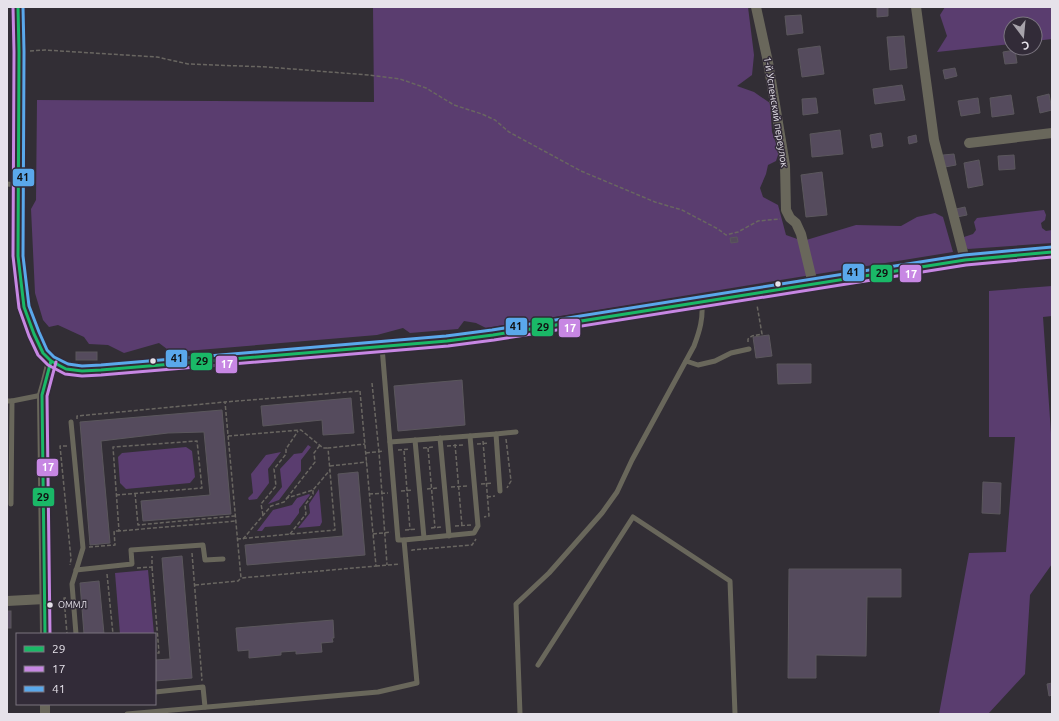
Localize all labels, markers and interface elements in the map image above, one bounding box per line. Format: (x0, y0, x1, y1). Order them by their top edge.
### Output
north arrow (1003, 16, 1043, 56)
text: С (1021, 39, 1031, 52)
street label: 1-й Успенский переулок (762, 56, 790, 168)
line badge: 41 (12, 168, 35, 187)
text: 41 (17, 171, 29, 183)
line badge: 41 (842, 263, 865, 282)
line badge: 29 (870, 264, 893, 283)
line badge: 17 (899, 264, 922, 283)
text: 41 (847, 266, 859, 278)
text: 29 (876, 267, 888, 279)
text: 17 (905, 268, 917, 280)
unlabelled marker (773, 279, 783, 289)
line badge: 41 (505, 317, 528, 336)
line badge: 29 (531, 317, 554, 337)
line badge: 17 (558, 318, 581, 338)
text: 41 (510, 320, 522, 332)
text: 29 (537, 321, 549, 333)
text: 17 (564, 322, 576, 334)
line badge: 41 (165, 349, 188, 368)
text: 41 (171, 352, 183, 364)
line badge: 29 (190, 352, 213, 371)
text: 29 (196, 355, 208, 367)
line badge: 17 (215, 355, 238, 374)
unlabelled marker (148, 356, 158, 366)
text: 17 (221, 358, 233, 370)
line badge: 17 (36, 458, 59, 477)
text: 17 (42, 461, 54, 473)
line badge: 29 (32, 487, 55, 507)
text: 29 (37, 491, 49, 503)
marker: ОММЛ (45, 600, 55, 610)
place label: ОММЛ (58, 600, 87, 610)
legend (16, 633, 156, 705)
text: 29 (52, 642, 66, 655)
text: 17 (52, 662, 66, 675)
text: 41 (52, 682, 66, 695)

